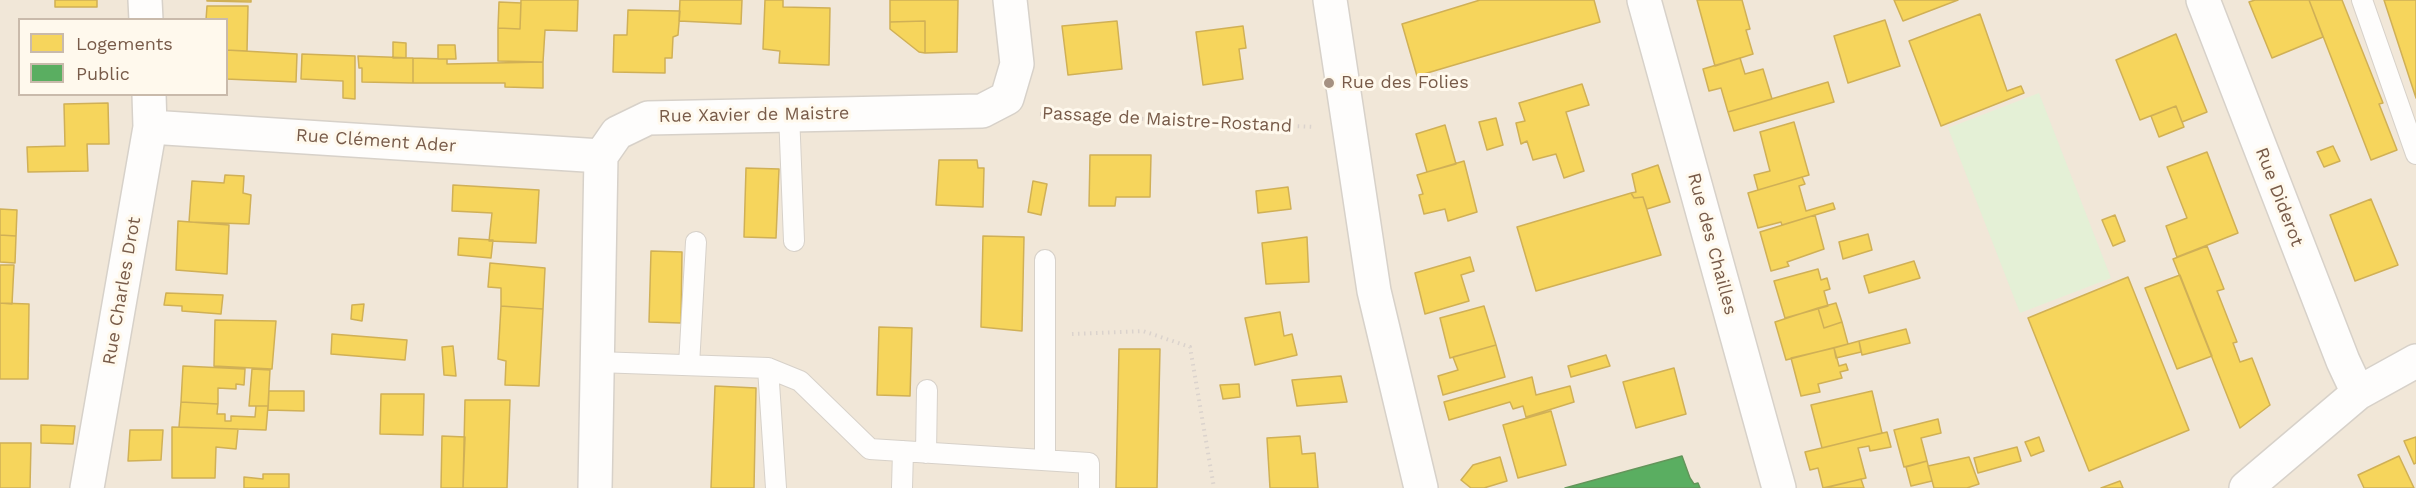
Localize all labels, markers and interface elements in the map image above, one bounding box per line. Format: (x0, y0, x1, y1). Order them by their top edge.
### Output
legend (18, 18, 228, 96)
text: Logements (76, 33, 173, 54)
text: Public (76, 63, 130, 84)
place label: Rue des Folies (1341, 72, 1469, 94)
marker: Rue des Folies (1322, 76, 1336, 90)
street label: Rue Xavier de Maistre (659, 103, 849, 127)
street label: Passage de Maistre-Rostand (1041, 103, 1293, 137)
street label: Rue Clément Ader (295, 125, 457, 157)
street label: Rue Diderot (2250, 145, 2308, 249)
street label: Rue des Chailles (1683, 171, 1741, 317)
street label: Rue Charles Drot (98, 215, 146, 367)

